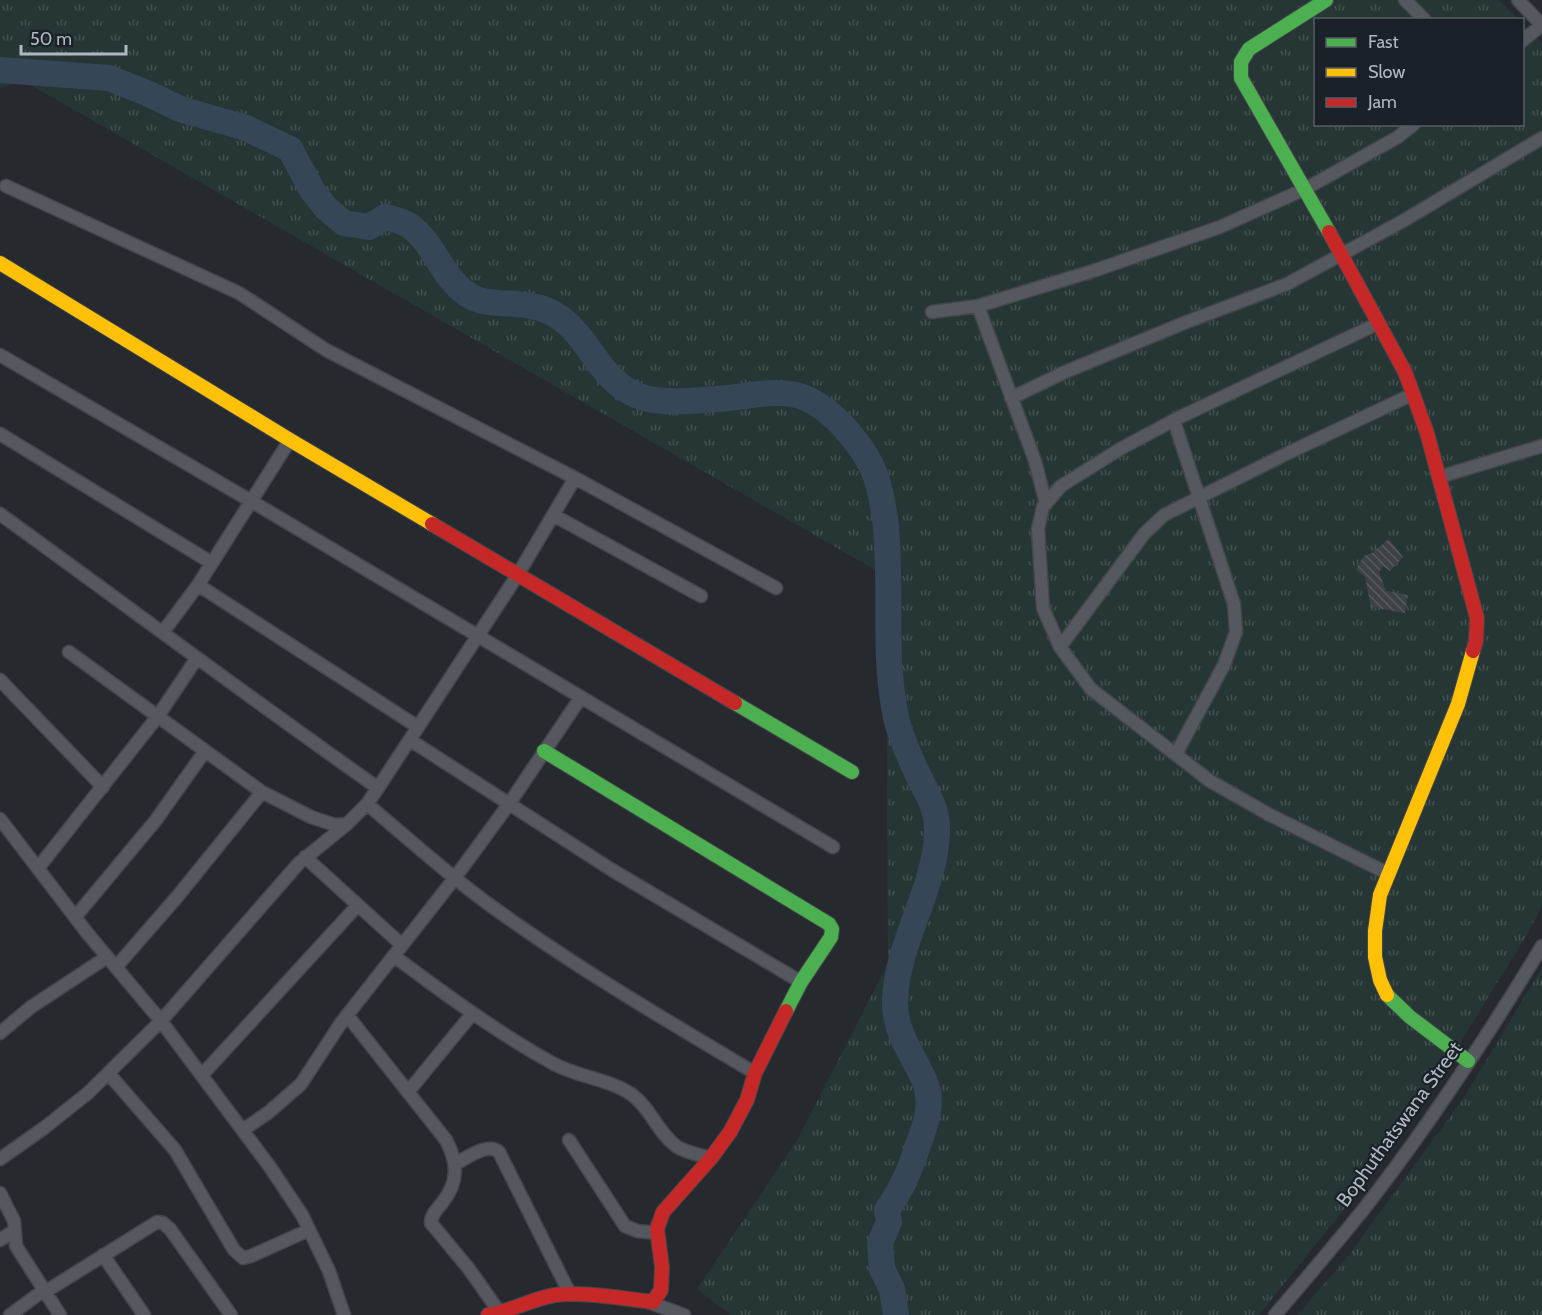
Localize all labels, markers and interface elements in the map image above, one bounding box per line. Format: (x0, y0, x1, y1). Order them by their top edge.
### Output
scale bar (21, 18, 126, 56)
legend (1314, 18, 1524, 126)
text: 50 m (30, 28, 72, 50)
text: Fast (1368, 31, 1399, 53)
text: Slow (1368, 61, 1405, 83)
text: Jam (1367, 91, 1397, 113)
street label: Bophuthatswana Street (1331, 1037, 1467, 1211)

